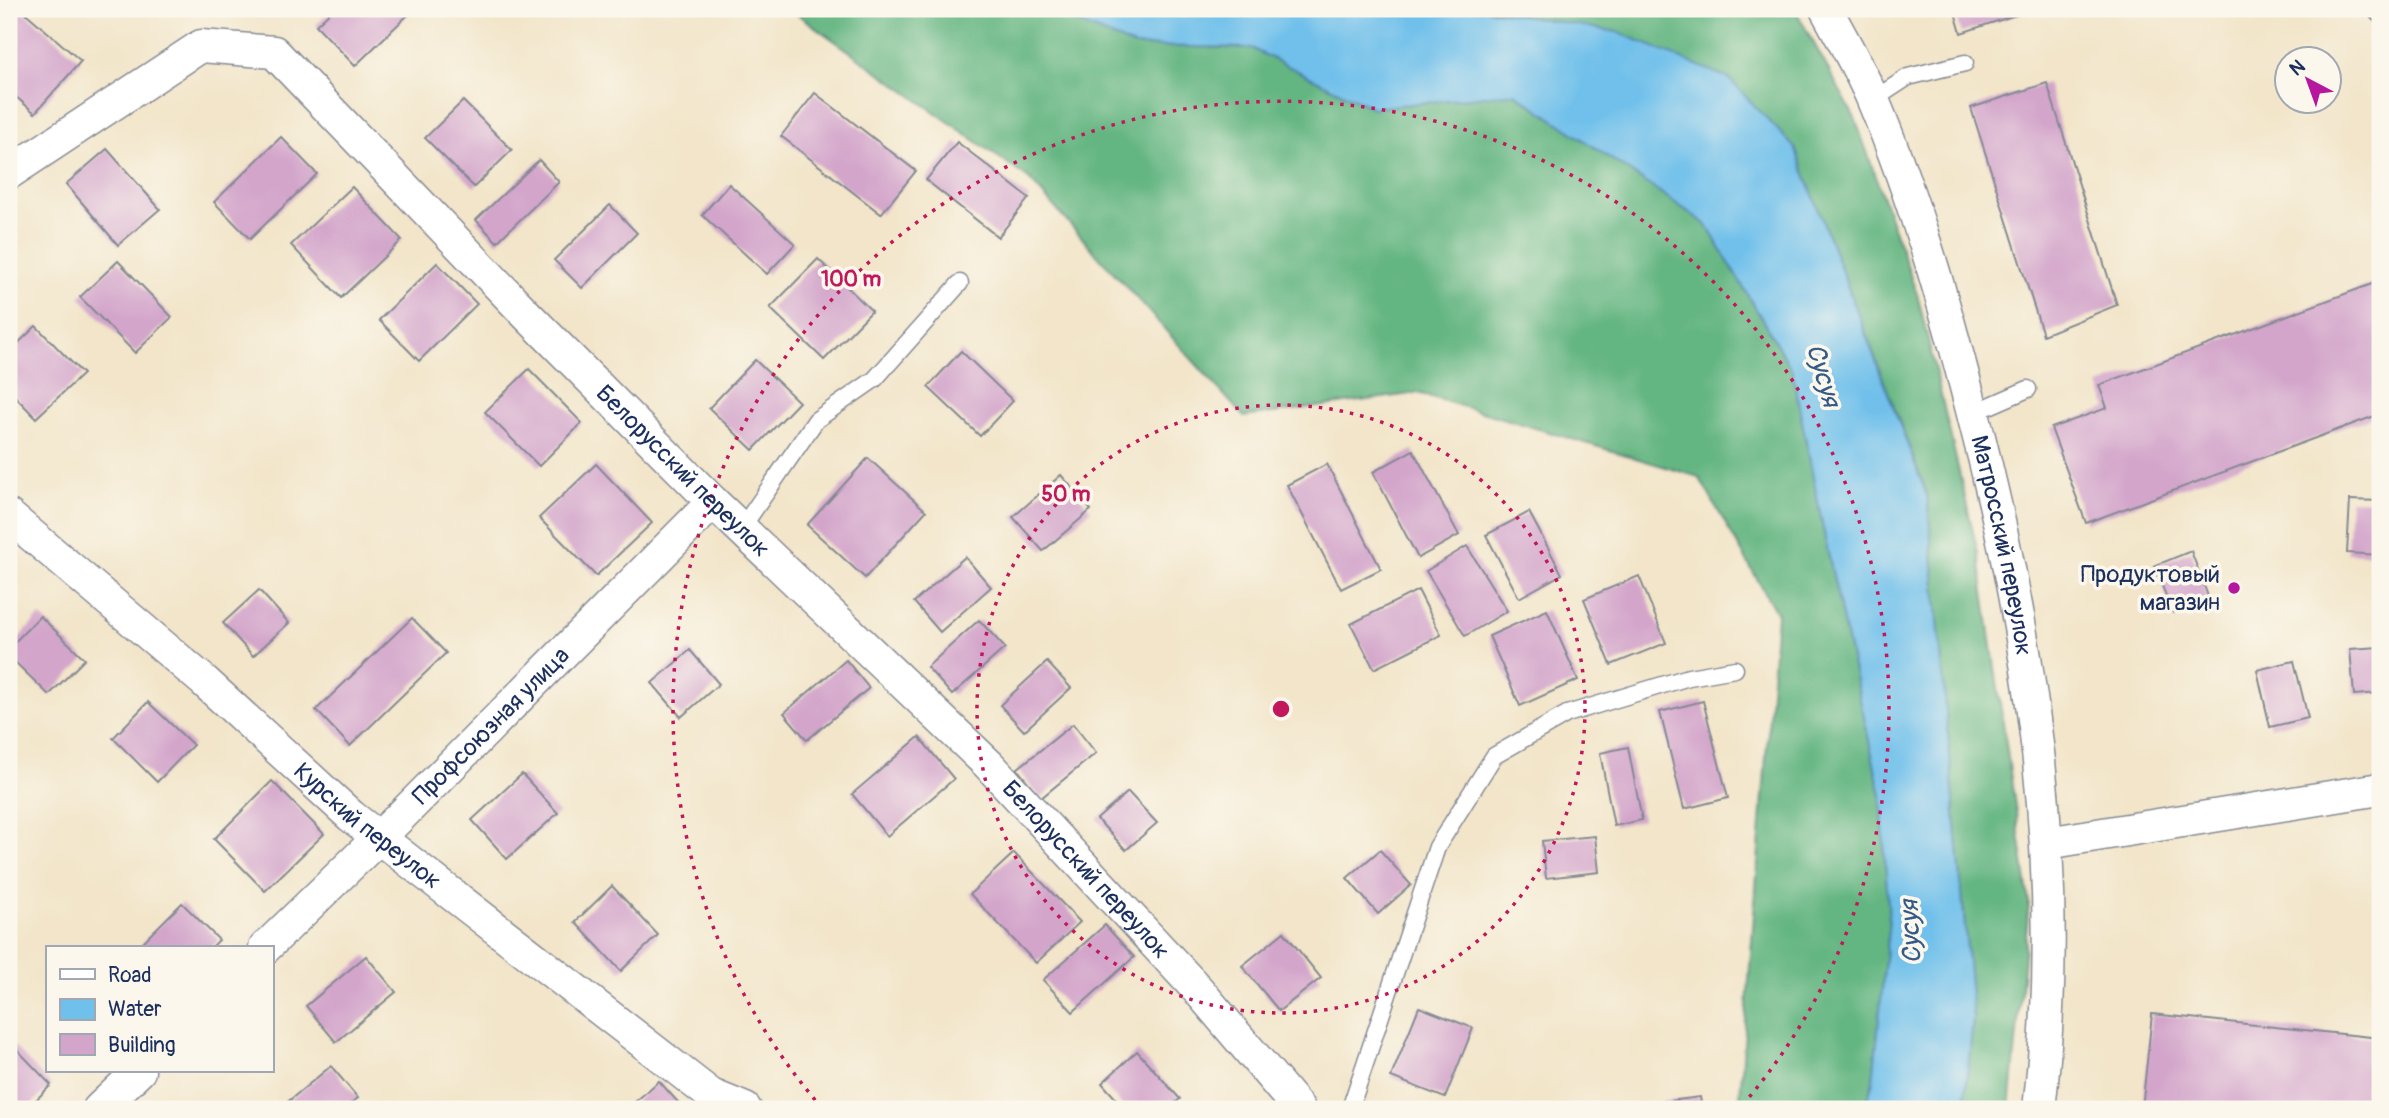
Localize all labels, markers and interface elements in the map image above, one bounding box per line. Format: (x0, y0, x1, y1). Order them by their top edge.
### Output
north arrow (2274, 46, 2344, 116)
text: N (2285, 55, 2310, 81)
text: 100 m (821, 266, 881, 293)
water label: Сусуя (1799, 340, 1848, 413)
street label: Белорусский переулок (590, 379, 776, 563)
street label: Матросский переулок (1964, 432, 2039, 658)
text: 50 m (1042, 481, 1091, 508)
place label: Продуктовый магазин (2081, 560, 2220, 617)
marker: Продуктовый магазин (2226, 580, 2242, 596)
street label: Профсоюзная улица (407, 641, 576, 811)
centre of rings (1269, 697, 1293, 721)
street label: Курский переулок (288, 757, 447, 895)
street label: Белорусский переулок (996, 775, 1176, 965)
water label: Сусуя (1893, 897, 1929, 965)
legend (46, 946, 273, 1072)
text: Road (108, 962, 152, 989)
text: Water (108, 996, 162, 1023)
text: Building (108, 1032, 175, 1059)

